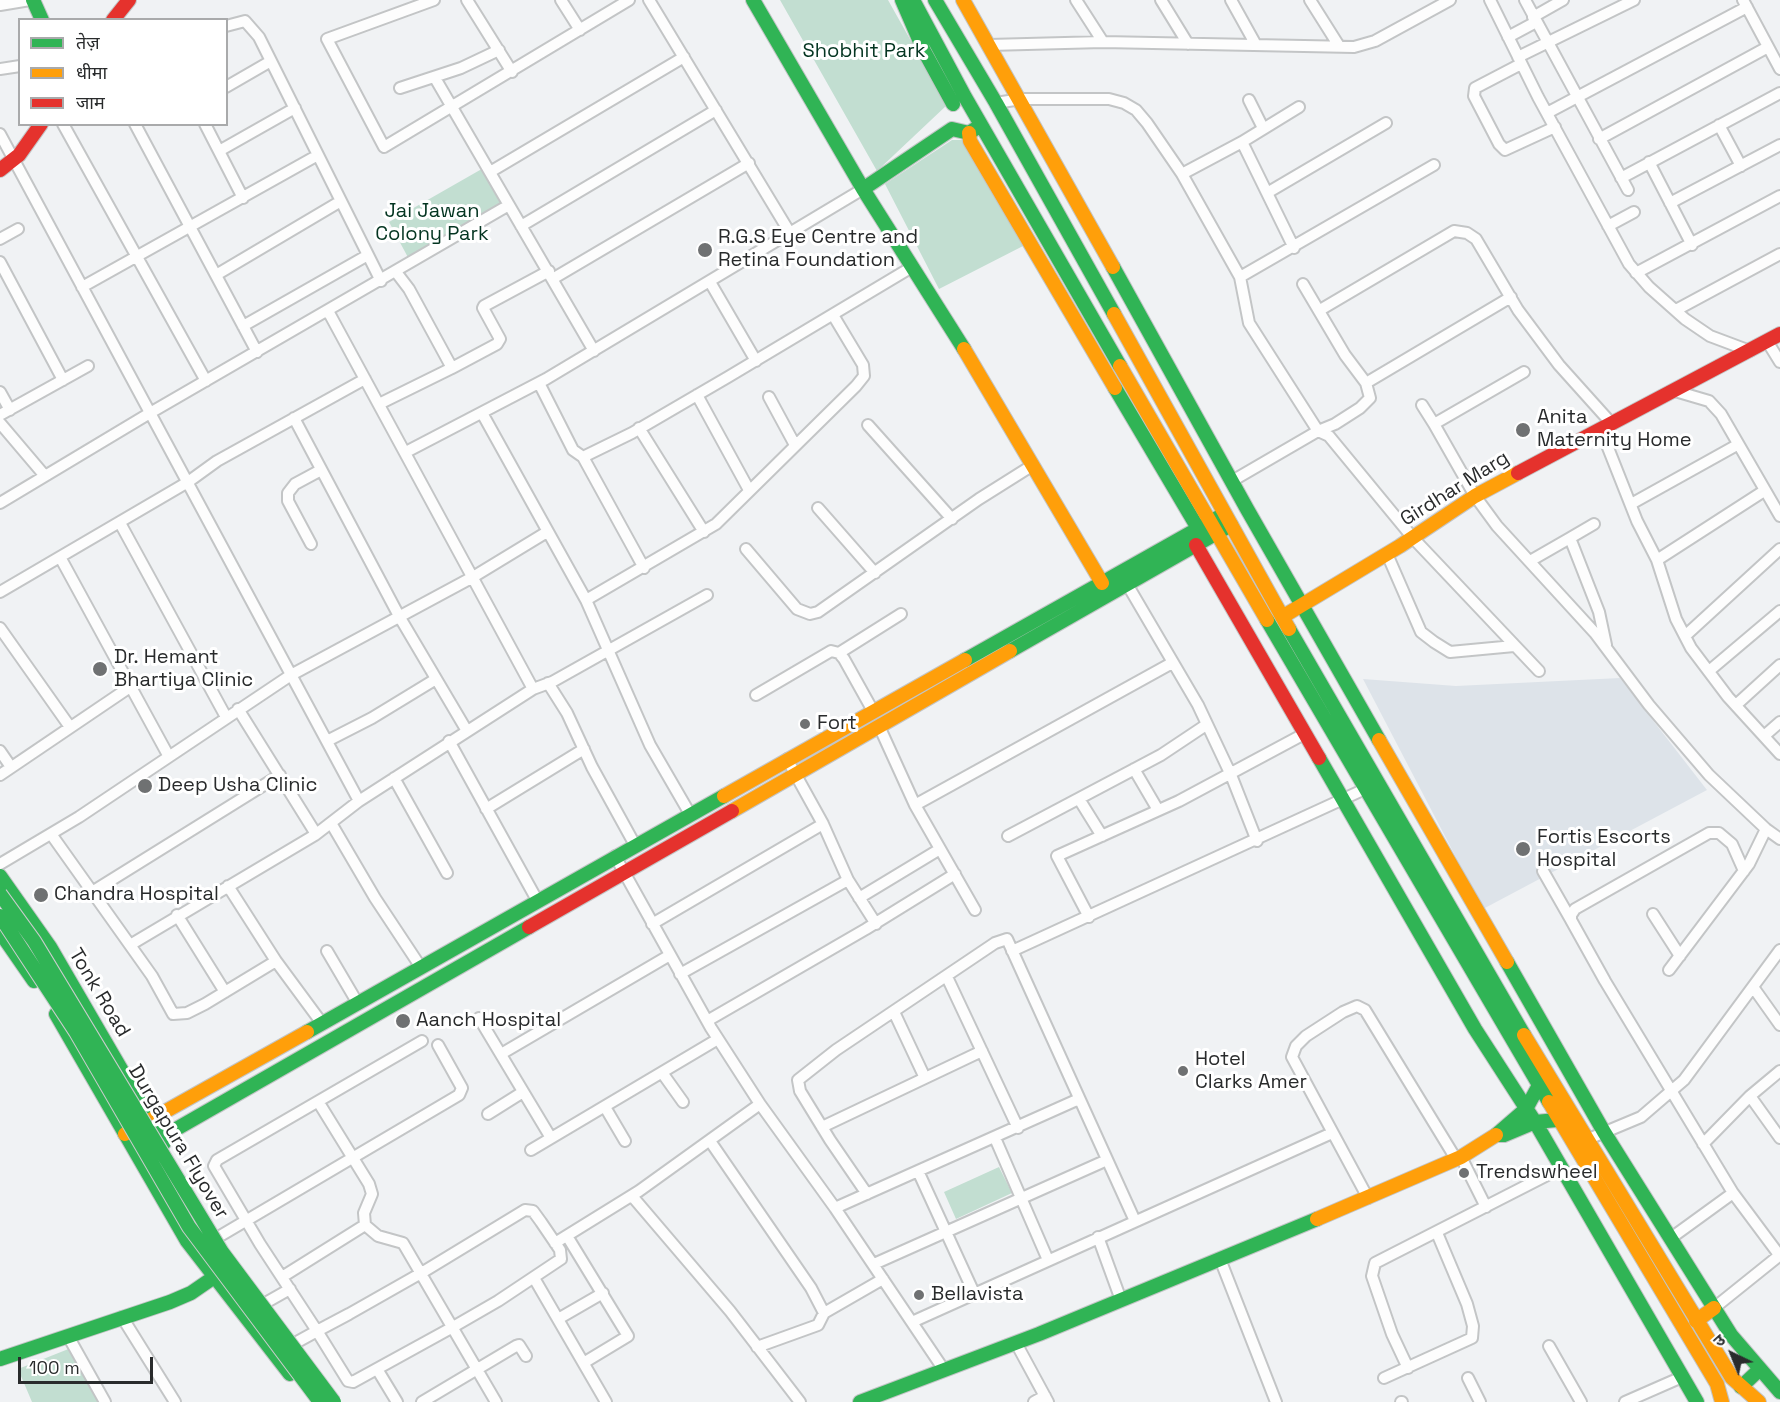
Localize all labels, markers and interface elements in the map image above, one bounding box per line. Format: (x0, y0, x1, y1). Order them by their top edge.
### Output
legend (18, 18, 228, 126)
text: तेज़ (76, 31, 100, 54)
park label: Shobhit Park (803, 40, 925, 64)
text: धीमा (76, 61, 107, 84)
text: जाम (76, 91, 105, 114)
park label: Jai Jawan Colony Park (375, 200, 489, 247)
place label: R.G.S Eye Centre and Retina Foundation (718, 226, 918, 273)
marker: R.G.S Eye Centre and Retina Foundation (696, 241, 714, 259)
place label: Anita Maternity Home (1537, 406, 1692, 453)
marker: Anita Maternity Home (1514, 421, 1532, 439)
street label: Girdhar Marg (1396, 446, 1514, 532)
place label: Dr. Hemant Bhartiya Clinic (114, 646, 253, 693)
marker: Dr. Hemant Bhartiya Clinic (91, 660, 109, 678)
place label: Fort (817, 712, 857, 736)
marker: Fort (798, 717, 812, 731)
place label: Deep Usha Clinic (158, 774, 317, 798)
marker: Deep Usha Clinic (136, 777, 154, 795)
place label: Fortis Escorts Hospital (1537, 826, 1671, 873)
marker: Fortis Escorts Hospital (1514, 840, 1532, 858)
place label: Chandra Hospital (54, 883, 219, 907)
marker: Chandra Hospital (32, 886, 50, 904)
street label: Tonk Road (63, 944, 135, 1042)
place label: Aanch Hospital (416, 1009, 561, 1033)
marker: Aanch Hospital (394, 1012, 412, 1030)
place label: Hotel Clarks Amer (1195, 1048, 1307, 1095)
street label: Durgapura Flyover (122, 1061, 234, 1223)
marker: Hotel Clarks Amer (1176, 1064, 1190, 1078)
place label: Trendswheel (1476, 1161, 1598, 1185)
marker: Trendswheel (1457, 1166, 1471, 1180)
place label: Bellavista (931, 1283, 1023, 1307)
marker: Bellavista (912, 1288, 926, 1302)
north arrow (1702, 1324, 1762, 1384)
text: उ (1709, 1330, 1730, 1351)
scale bar (21, 1345, 156, 1383)
text: 100 m (29, 1356, 80, 1379)

